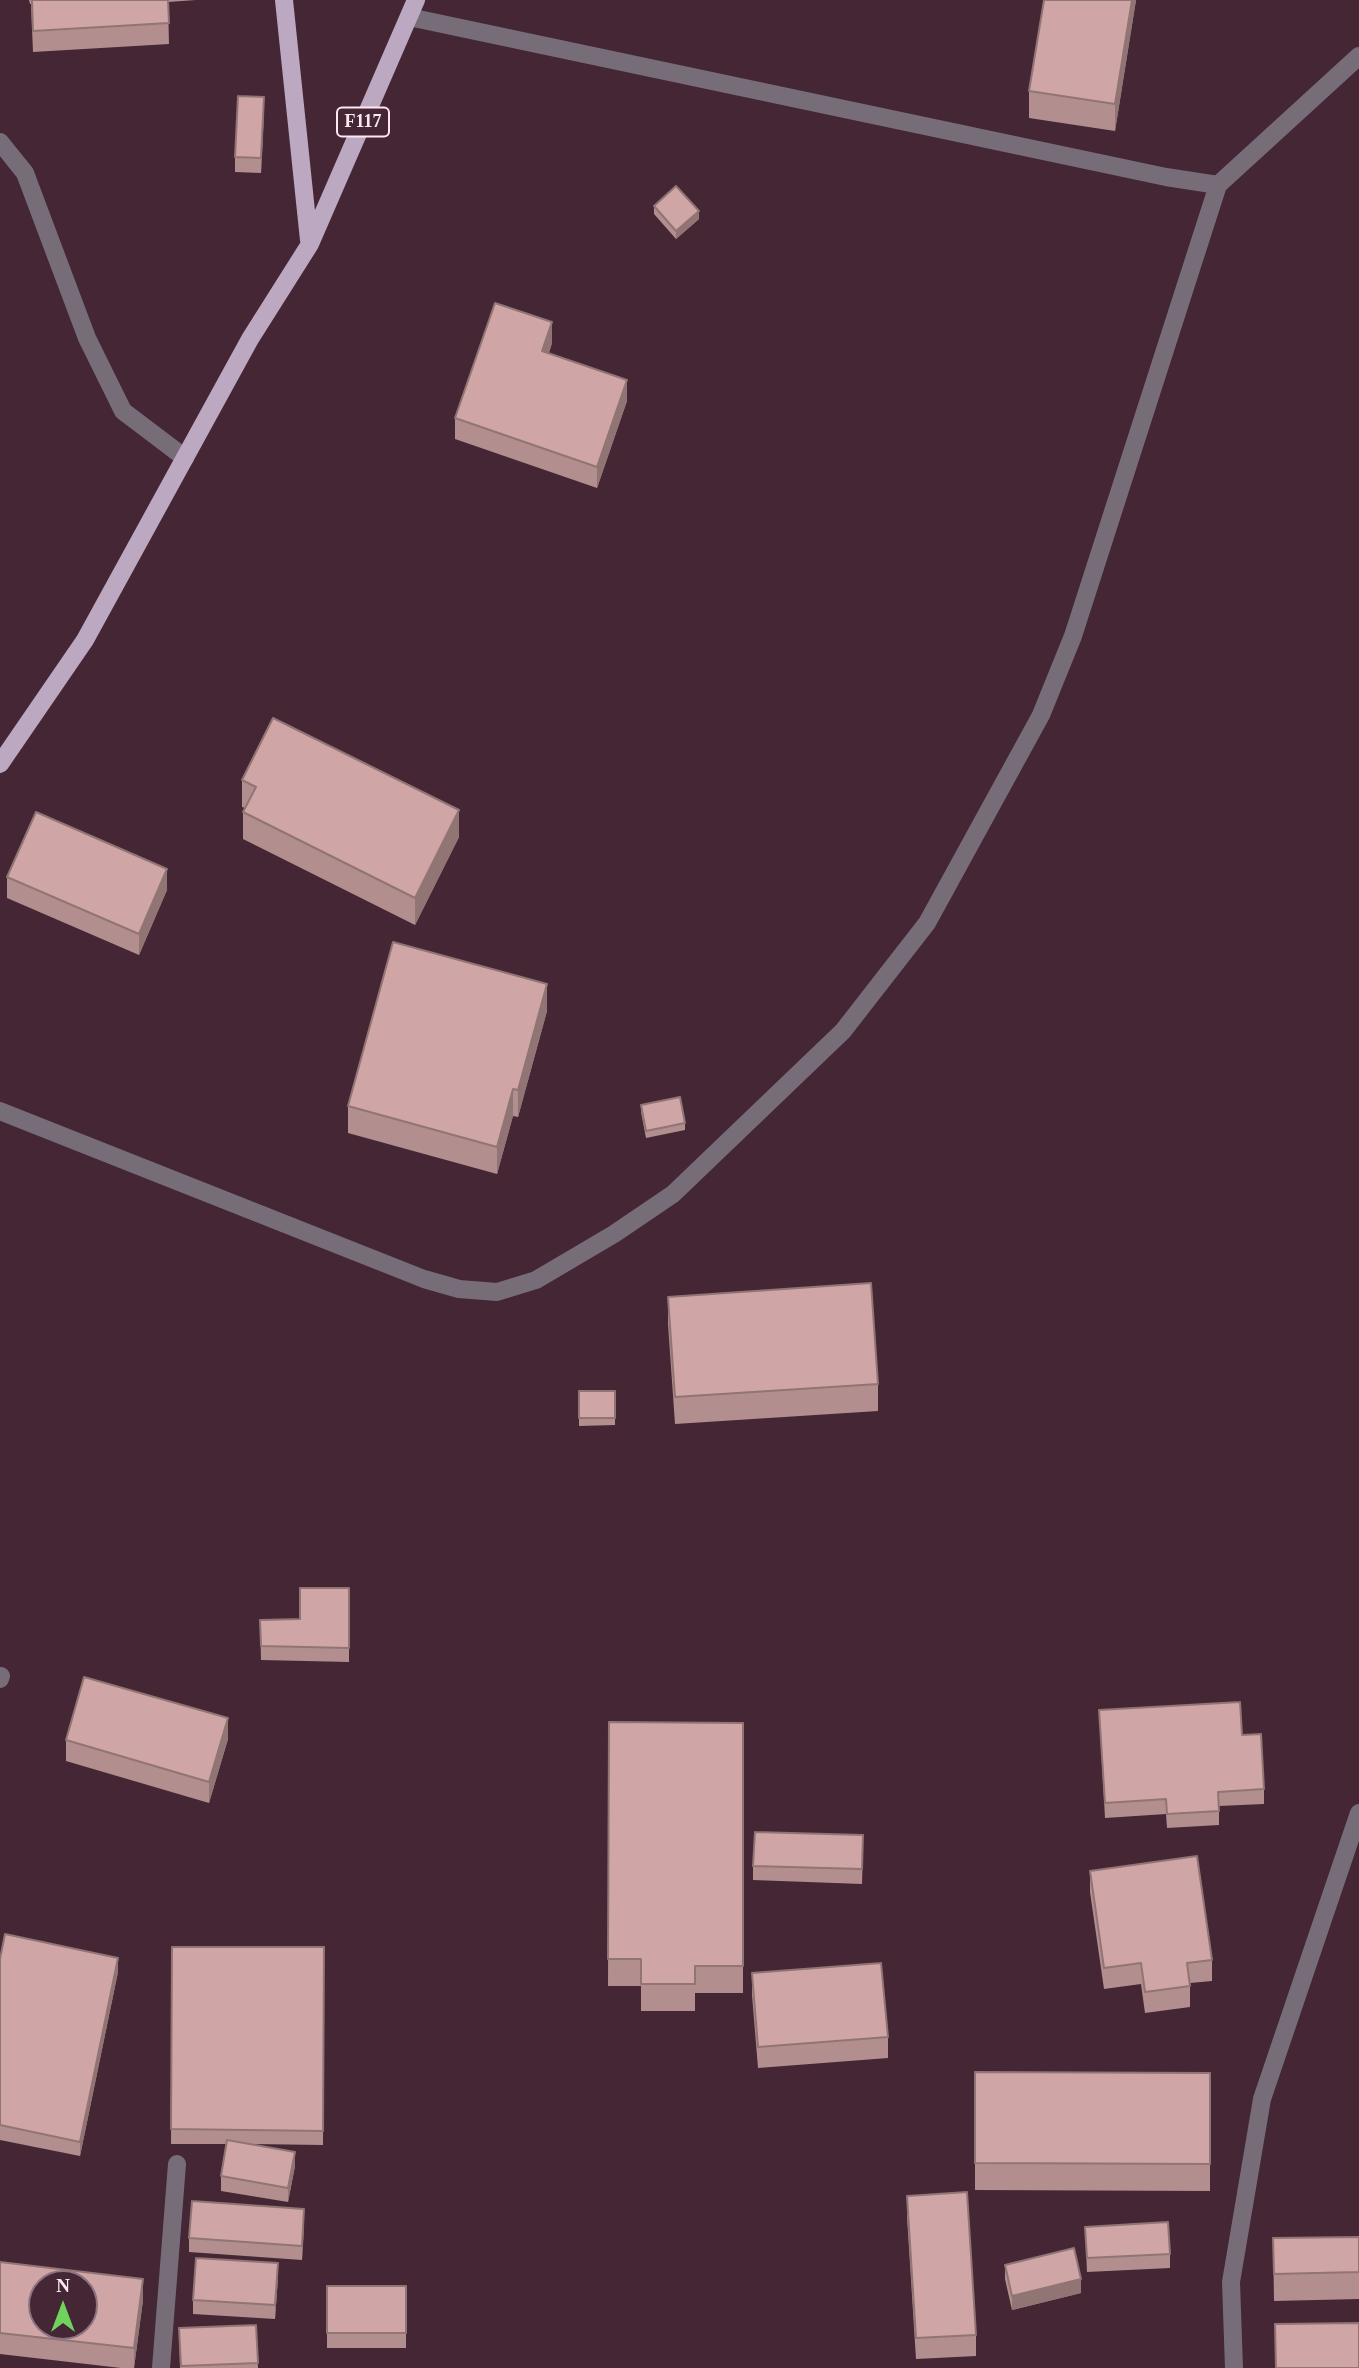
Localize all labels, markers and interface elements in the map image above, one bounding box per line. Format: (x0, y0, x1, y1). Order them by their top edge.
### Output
road number: F117 (337, 107, 389, 136)
north arrow (28, 2270, 98, 2340)
text: N (56, 2275, 70, 2296)

